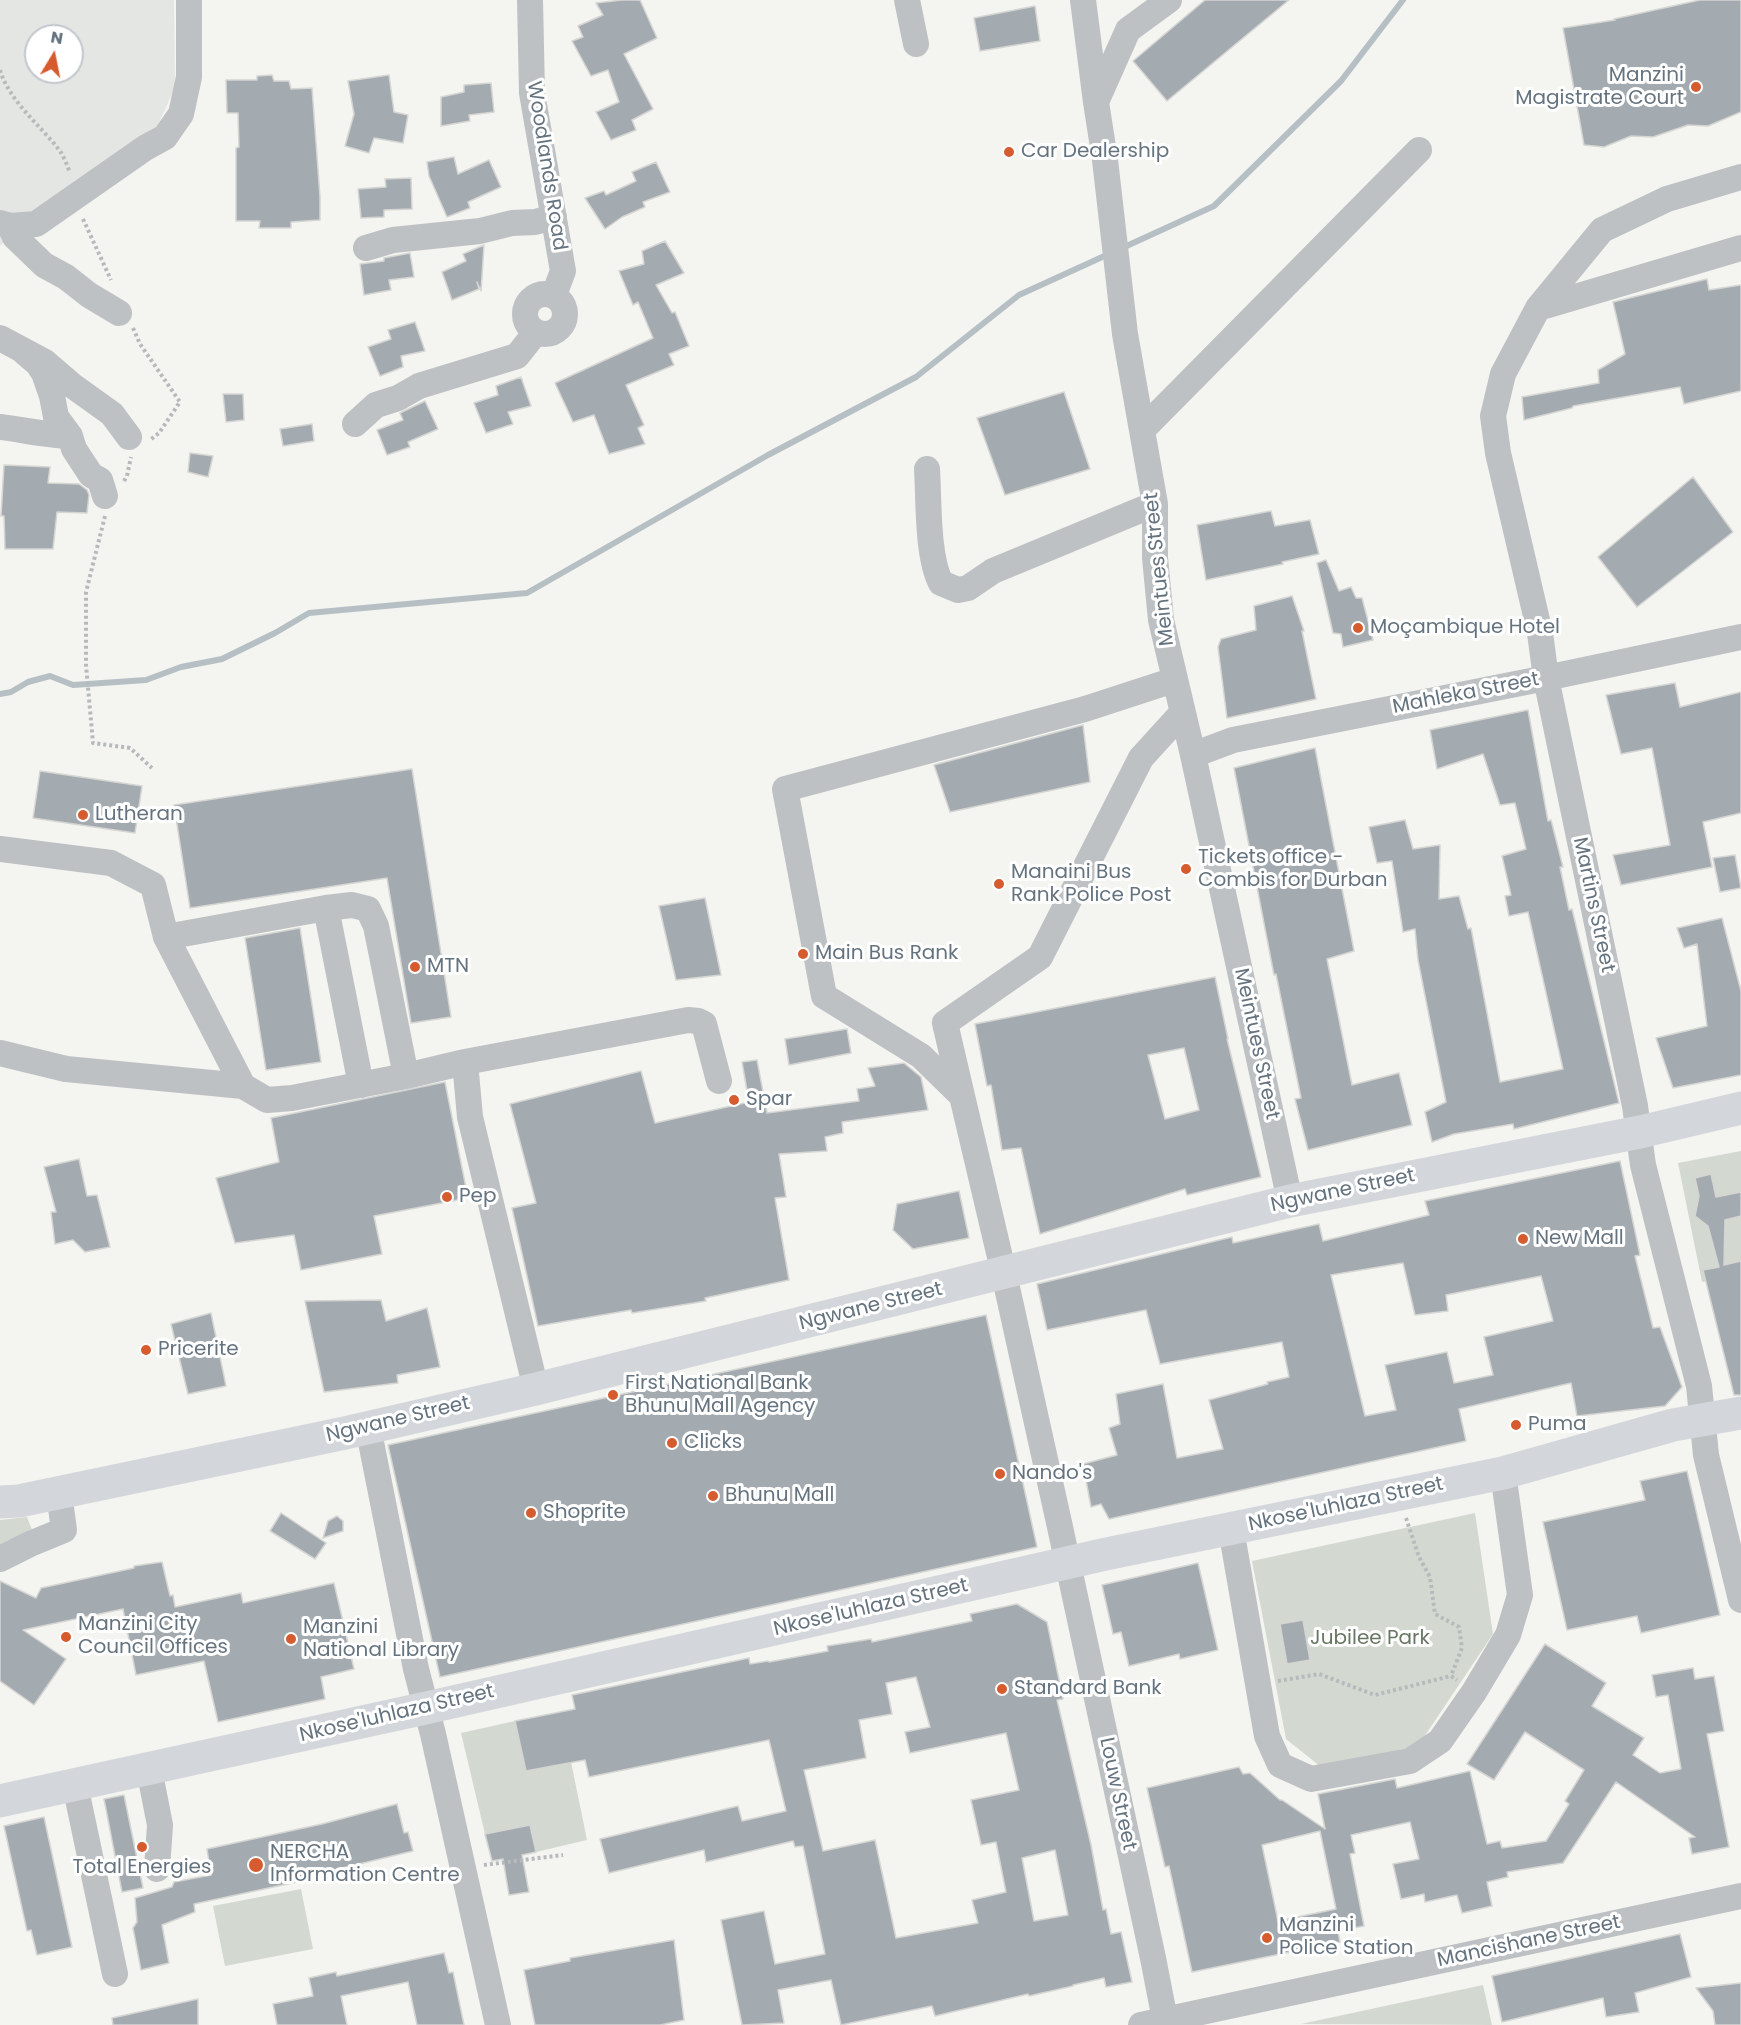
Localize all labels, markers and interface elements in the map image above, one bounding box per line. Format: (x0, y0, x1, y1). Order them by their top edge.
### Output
north arrow (24, 24, 84, 84)
text: N (49, 25, 65, 50)
place label: Manzini Magistrate Court (1515, 64, 1684, 111)
street label: Woodlands Road (521, 80, 571, 252)
marker: Manzini Magistrate Court (1689, 80, 1703, 94)
place label: Car Dealership (1021, 140, 1169, 164)
marker: Car Dealership (1002, 145, 1016, 159)
street label: Meintues Street (1140, 491, 1180, 647)
place label: Moçambique Hotel (1370, 616, 1560, 640)
marker: Moçambique Hotel (1351, 621, 1365, 635)
street label: Mahleka Street (1391, 668, 1541, 720)
place label: Lutheran (95, 803, 183, 827)
marker: Lutheran (76, 808, 90, 822)
street label: Martins Street (1567, 835, 1619, 975)
place label: Tickets office - Combis for Durban (1198, 846, 1387, 893)
place label: Manaini Bus Rank Police Post (1011, 861, 1171, 908)
marker: Tickets office - Combis for Durban (1179, 862, 1193, 876)
marker: Manaini Bus Rank Police Post (992, 877, 1006, 891)
place label: Main Bus Rank (815, 942, 958, 966)
marker: Main Bus Rank (796, 947, 810, 961)
place label: MTN (427, 955, 469, 979)
marker: MTN (408, 960, 422, 974)
street label: Meintues Street (1228, 966, 1284, 1122)
place label: Spar (746, 1088, 792, 1112)
marker: Spar (727, 1093, 741, 1107)
street label: Ngwane Street (1269, 1164, 1417, 1218)
place label: Pep (459, 1185, 496, 1209)
marker: Pep (440, 1190, 454, 1204)
place label: New Mall (1535, 1227, 1624, 1251)
marker: New Mall (1516, 1232, 1530, 1246)
street label: Ngwane Street (797, 1278, 945, 1336)
place label: Pricerite (158, 1338, 239, 1362)
marker: Pricerite (139, 1343, 153, 1357)
place label: First National Bank Bhunu Mall Agency (625, 1372, 815, 1419)
marker: First National Bank Bhunu Mall Agency (606, 1388, 620, 1402)
street label: Ngwane Street (324, 1392, 472, 1448)
place label: Puma (1528, 1413, 1586, 1437)
marker: Puma (1509, 1418, 1523, 1432)
place label: Clicks (684, 1431, 742, 1455)
marker: Clicks (665, 1436, 679, 1450)
place label: Nando's (1012, 1462, 1092, 1486)
marker: Nando's (993, 1467, 1007, 1481)
street label: Nkose'luhlaza Street (1246, 1473, 1446, 1537)
place label: Bhunu Mall (725, 1484, 834, 1508)
marker: Bhunu Mall (706, 1489, 720, 1503)
place label: Shoprite (543, 1501, 626, 1525)
marker: Shoprite (524, 1506, 538, 1520)
street label: Nkose'luhlaza Street (772, 1574, 970, 1642)
place label: Manzini City Council Offices (78, 1613, 228, 1660)
place label: Manzini National Library (303, 1616, 459, 1663)
park label: Jubilee Park (1310, 1627, 1430, 1651)
marker: Manzini City Council Offices (59, 1630, 73, 1644)
marker: Manzini National Library (284, 1632, 298, 1646)
place label: Standard Bank (1014, 1677, 1162, 1701)
street label: Nkose'luhlaza Street (298, 1680, 496, 1748)
marker: Standard Bank (995, 1682, 1009, 1696)
street label: Louw Street (1093, 1735, 1141, 1853)
marker: Total Energies (135, 1840, 149, 1854)
place label: NERCHA Information Centre (270, 1841, 460, 1888)
place label: Total Energies (73, 1856, 211, 1880)
marker: NERCHA Information Centre (247, 1856, 265, 1874)
street label: Mancishane Street (1435, 1911, 1623, 1973)
place label: Manzini Police Station (1279, 1914, 1413, 1961)
marker: Manzini Police Station (1260, 1931, 1274, 1945)

